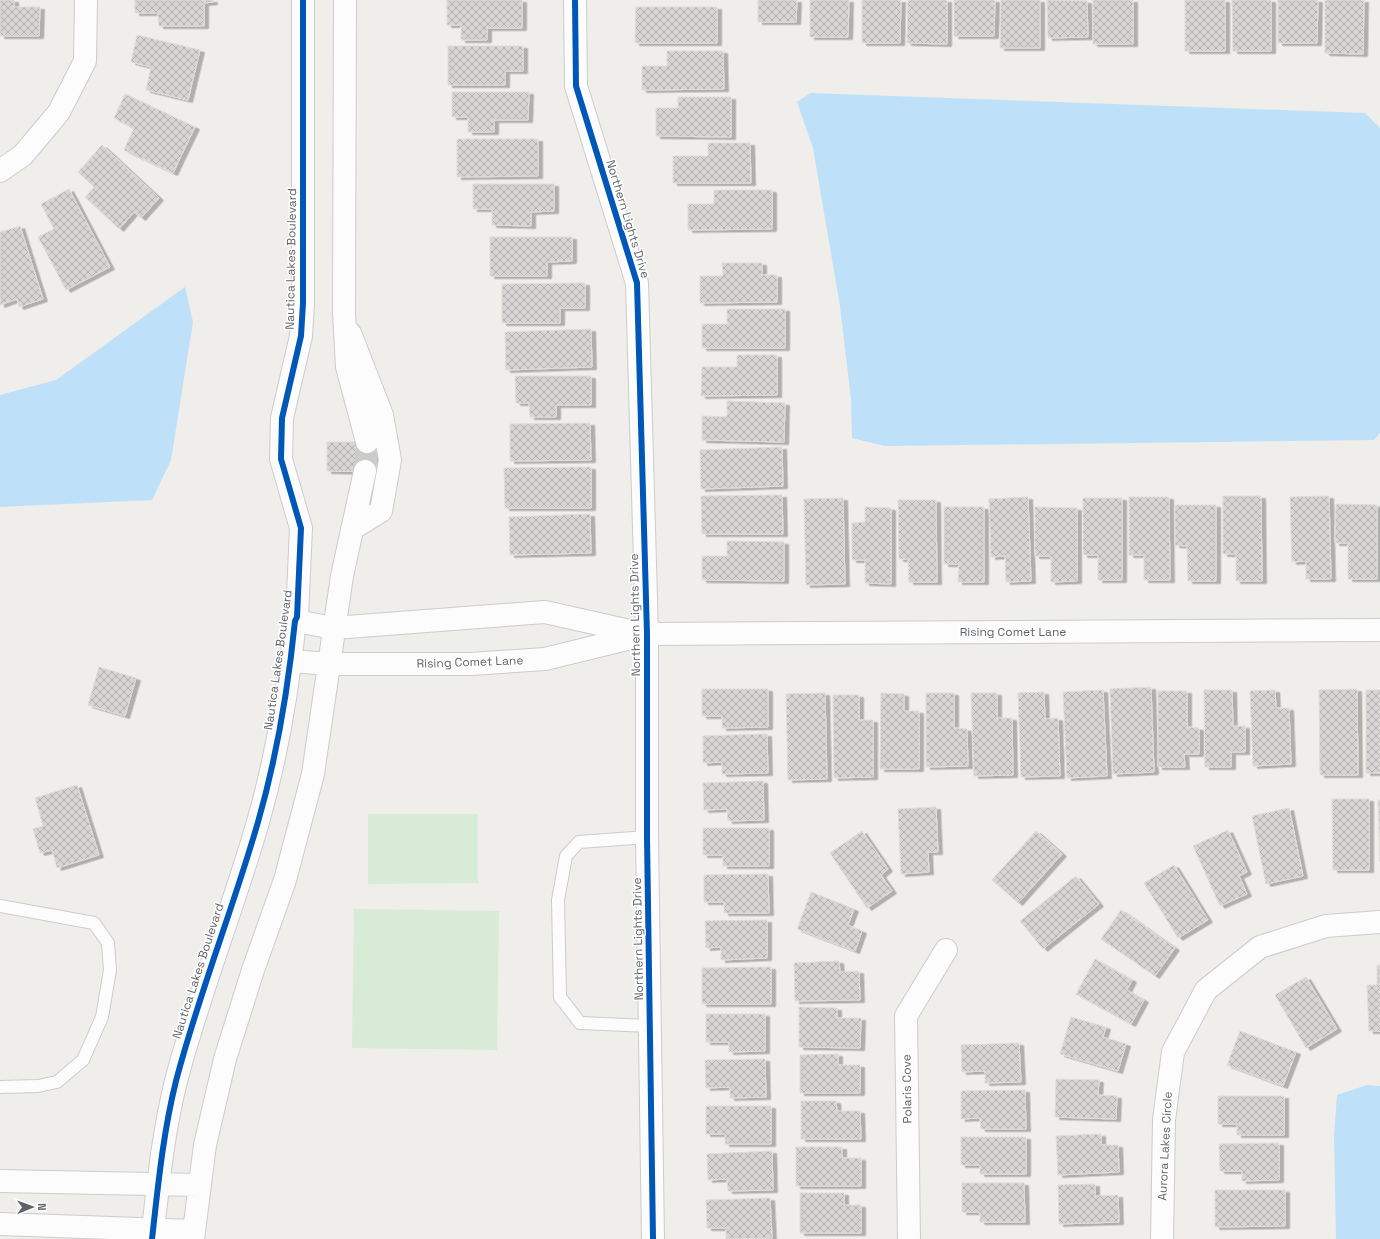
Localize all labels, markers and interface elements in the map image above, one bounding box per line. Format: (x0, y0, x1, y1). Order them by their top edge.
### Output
street label: Northern Lights Drive (602, 158, 654, 280)
street label: Nautica Lakes Boulevard (282, 188, 300, 330)
street label: Northern Lights Drive (626, 553, 644, 677)
street label: Nautica Lakes Boulevard (260, 589, 296, 731)
street label: Rising Comet Lane (960, 624, 1066, 640)
street label: Rising Comet Lane (416, 652, 524, 672)
street label: Northern Lights Drive (629, 877, 647, 1001)
street label: Nautica Lakes Boulevard (169, 901, 227, 1041)
street label: Polaris Cove (898, 1054, 916, 1124)
street label: Aurora Lakes Circle (1154, 1091, 1176, 1201)
north arrow (12, 1187, 52, 1227)
text: N (35, 1203, 49, 1211)

